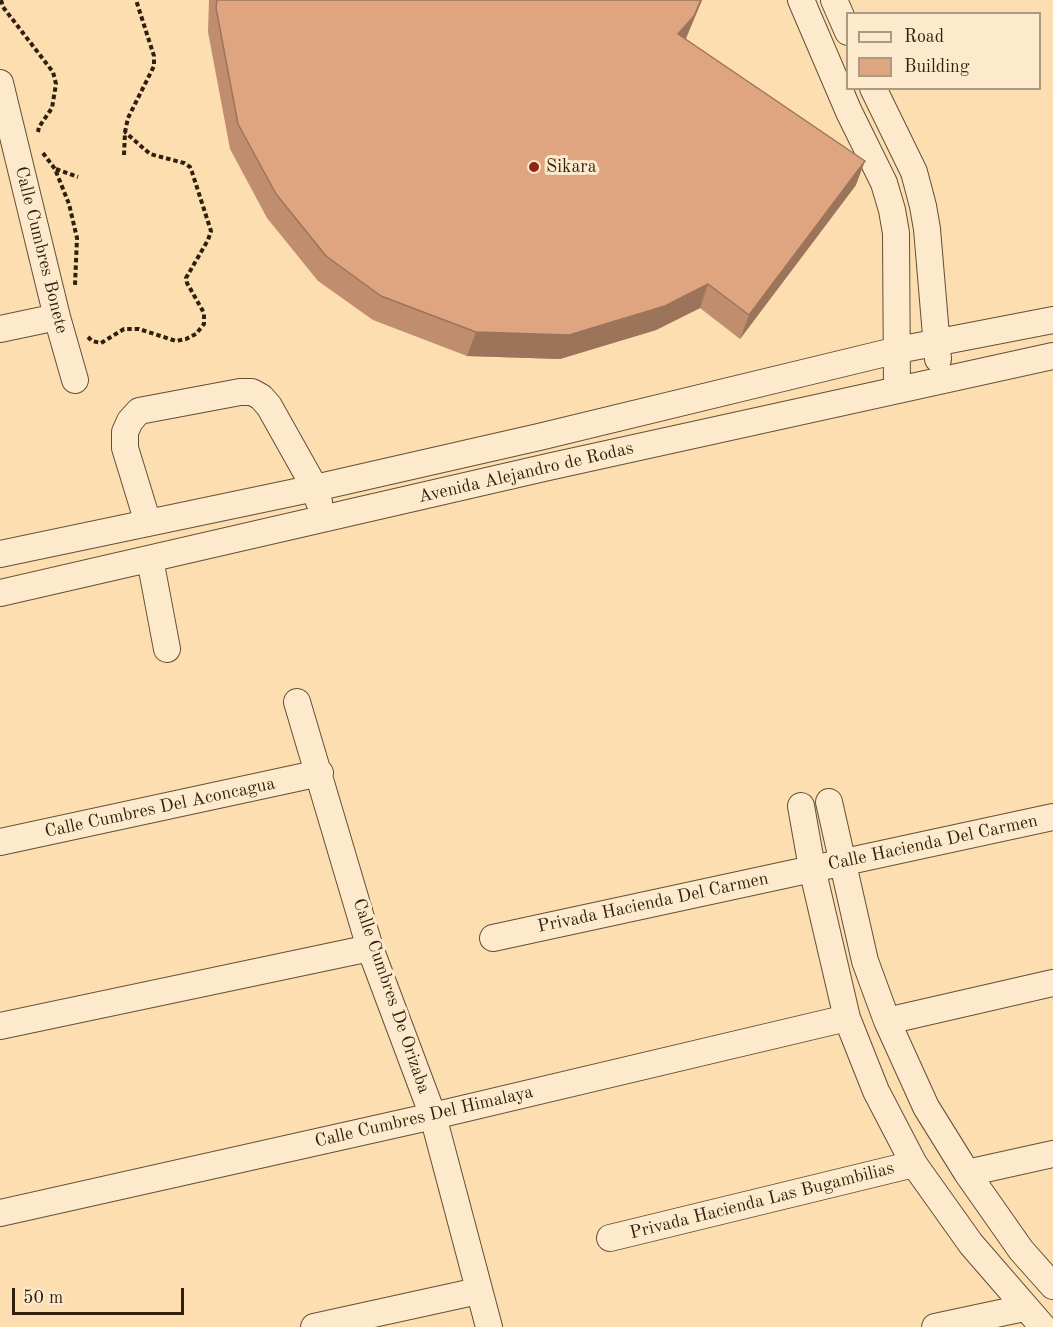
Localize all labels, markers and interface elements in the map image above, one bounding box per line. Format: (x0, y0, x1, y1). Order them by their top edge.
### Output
legend (846, 12, 1041, 90)
text: Road (904, 28, 944, 46)
text: Building (904, 58, 969, 76)
place label: Sikara (546, 156, 597, 178)
marker: Sikara (527, 160, 541, 174)
street label: Calle Cumbres Bonete (10, 164, 72, 336)
street label: Avenida Alejandro de Rodas (416, 438, 636, 508)
street label: Calle Cumbres Del Aconcagua (43, 773, 277, 843)
street label: Calle Hacienda Del Carmen (826, 810, 1040, 876)
street label: Privada Hacienda Del Carmen (536, 868, 770, 938)
street label: Calle Cumbres De Orizaba (347, 896, 435, 1096)
street label: Calle Cumbres Del Himalaya (313, 1081, 535, 1153)
street label: Privada Hacienda Las Bugambilias (627, 1158, 897, 1244)
scale bar (15, 1276, 188, 1314)
text: 50 m (23, 1289, 63, 1307)

